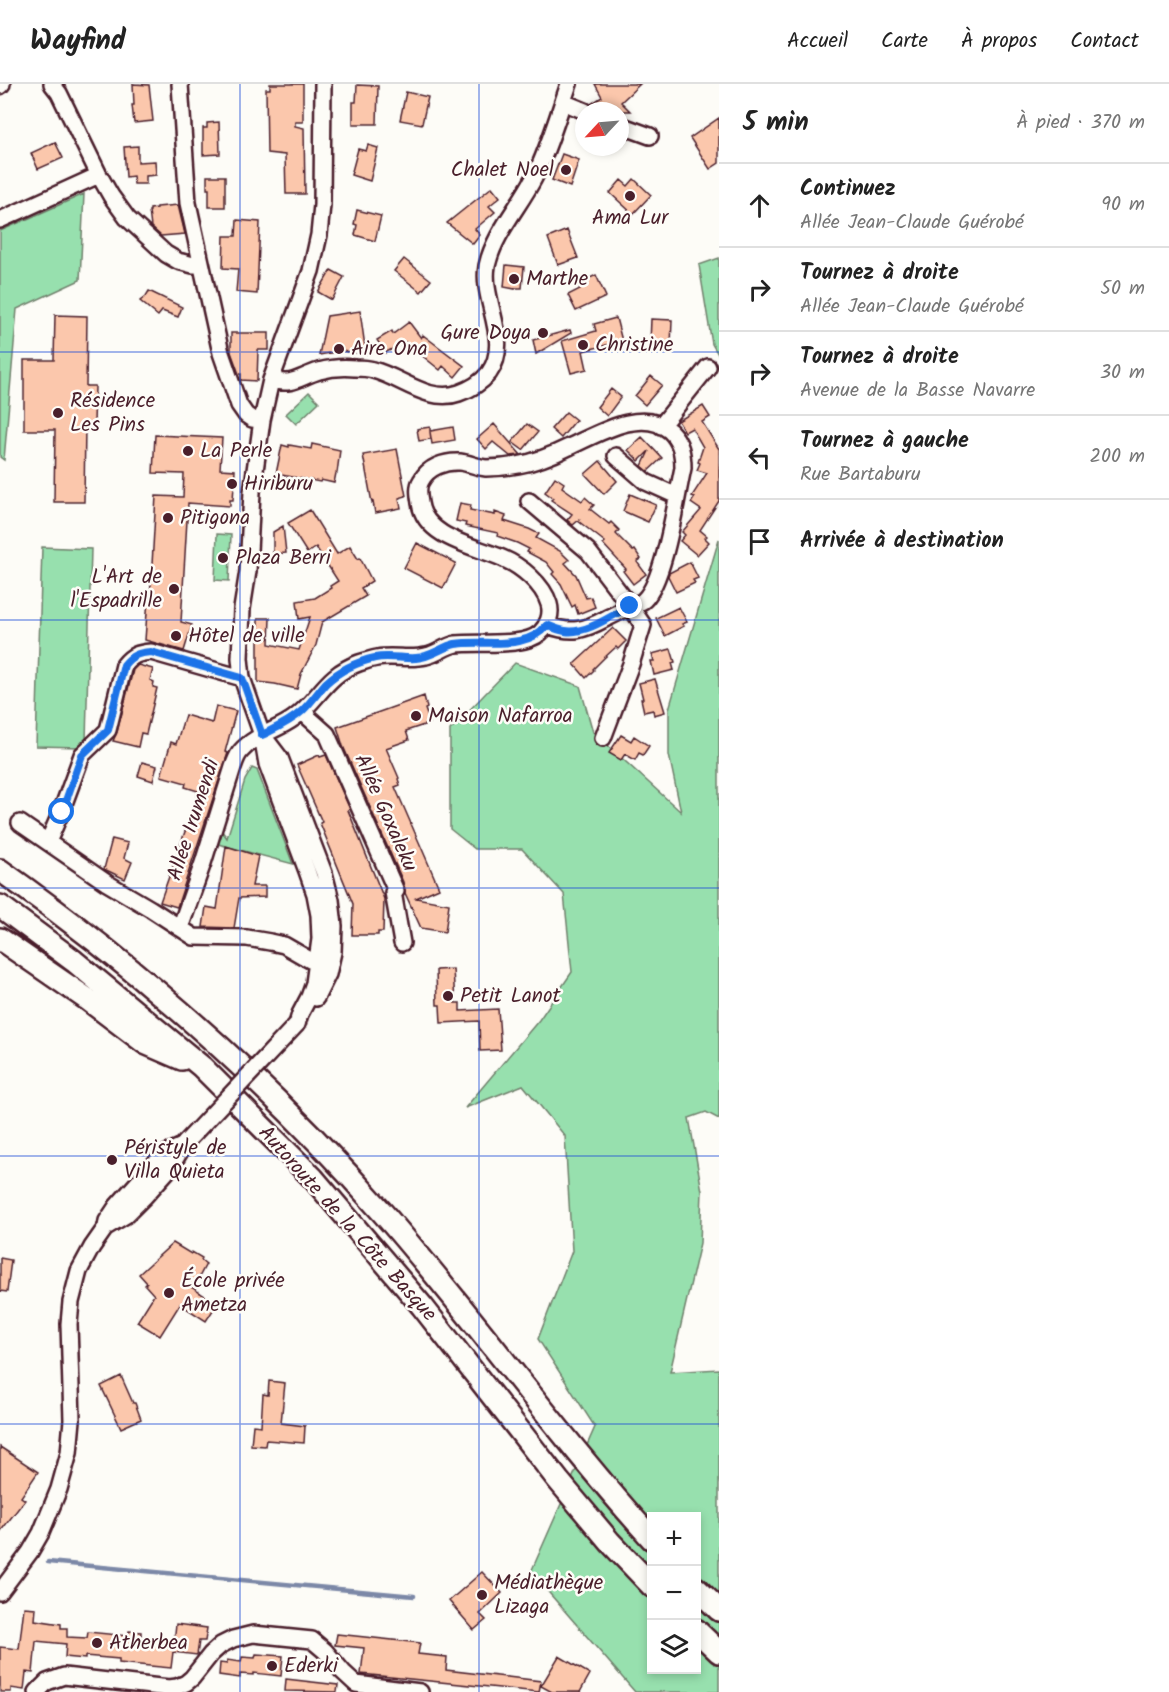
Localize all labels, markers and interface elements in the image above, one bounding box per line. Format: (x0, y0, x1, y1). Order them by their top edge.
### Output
text: Wayfind (30, 19, 126, 64)
text: Accueil (787, 25, 848, 58)
text: Carte (881, 25, 928, 58)
text: À propos (961, 25, 1037, 58)
text: Contact (1070, 25, 1139, 58)
north arrow (575, 102, 629, 156)
text: 5 min (743, 102, 809, 144)
text: À pied · 370 m (1016, 107, 1145, 139)
place label: Chalet Noel (451, 154, 554, 187)
marker: Chalet Noel (559, 163, 573, 177)
text: Continuez (800, 172, 896, 207)
marker: Ama Lur (623, 189, 637, 203)
icon: ahead (743, 189, 776, 222)
text: 90 m (1101, 189, 1145, 221)
place label: Ama Lur (592, 202, 669, 235)
text: Allée Jean-Claude Guérobé (800, 207, 1024, 239)
text: Tournez à droite (800, 256, 959, 291)
place label: Marthe (526, 263, 589, 296)
marker: Marthe (507, 272, 521, 286)
icon: right (743, 273, 776, 306)
text: 50 m (1100, 273, 1145, 305)
text: Allée Jean-Claude Guérobé (800, 291, 1024, 323)
place label: Gure Doya (440, 317, 531, 350)
marker: Gure Doya (536, 326, 550, 340)
place label: Christine (595, 329, 674, 362)
place label: Aire Ona (351, 333, 428, 366)
marker: Christine (576, 338, 590, 352)
text: Tournez à droite (800, 340, 959, 375)
marker: Aire Ona (332, 342, 346, 356)
icon: right (743, 357, 776, 390)
text: 30 m (1100, 357, 1145, 389)
text: Avenue de la Basse Navarre (800, 375, 1035, 407)
place label: Résidence Les Pins (70, 385, 156, 442)
marker: Résidence Les Pins (51, 406, 65, 420)
text: Tournez à gauche (800, 424, 969, 459)
place label: La Perle (200, 435, 273, 468)
icon: left (743, 441, 776, 474)
text: 200 m (1089, 441, 1145, 473)
marker: La Perle (181, 444, 195, 458)
text: Rue Bartaburu (800, 459, 921, 491)
place label: Hiriburu (244, 468, 313, 501)
marker: Hiriburu (225, 477, 239, 491)
place label: Pitigona (180, 502, 250, 535)
marker: Pitigona (161, 511, 175, 525)
text: Arrivée à destination (800, 524, 1004, 559)
icon: arrive (743, 525, 776, 558)
place label: Plaza Berri (235, 542, 332, 575)
marker: Plaza Berri (216, 551, 230, 565)
place label: L'Art de l'Espadrille (71, 561, 163, 618)
marker: L'Art de l'Espadrille (167, 582, 181, 596)
route end (616, 592, 642, 618)
place label: Hôtel de ville (188, 620, 305, 653)
marker: Hôtel de ville (169, 629, 183, 643)
place label: Maison Nafarroa (428, 700, 573, 733)
marker: Maison Nafarroa (409, 709, 423, 723)
street label: Allée Goxaleku (344, 749, 426, 877)
street label: Allée Irumendi (159, 754, 230, 885)
route start (48, 798, 74, 824)
place label: Petit Lanot (460, 980, 562, 1013)
marker: Petit Lanot (441, 989, 455, 1003)
street label: Autoroute de la Côte Basque (250, 1118, 445, 1330)
place label: Péristyle de Villa Quieta (124, 1132, 227, 1189)
marker: Péristyle de Villa Quieta (105, 1153, 119, 1167)
place label: École privée Ametza (181, 1265, 285, 1322)
marker: École privée Ametza (162, 1286, 176, 1300)
map controls (647, 1512, 701, 1674)
button: + (647, 1512, 701, 1566)
button: − (647, 1566, 701, 1620)
place label: Médiathèque Lizaga (494, 1567, 604, 1624)
marker: Médiathèque Lizaga (475, 1588, 489, 1602)
button: layers (647, 1620, 701, 1674)
place label: Atherbea (109, 1627, 188, 1660)
marker: Atherbea (90, 1636, 104, 1650)
place label: Ederki (284, 1650, 339, 1683)
marker: Ederki (265, 1659, 279, 1673)

